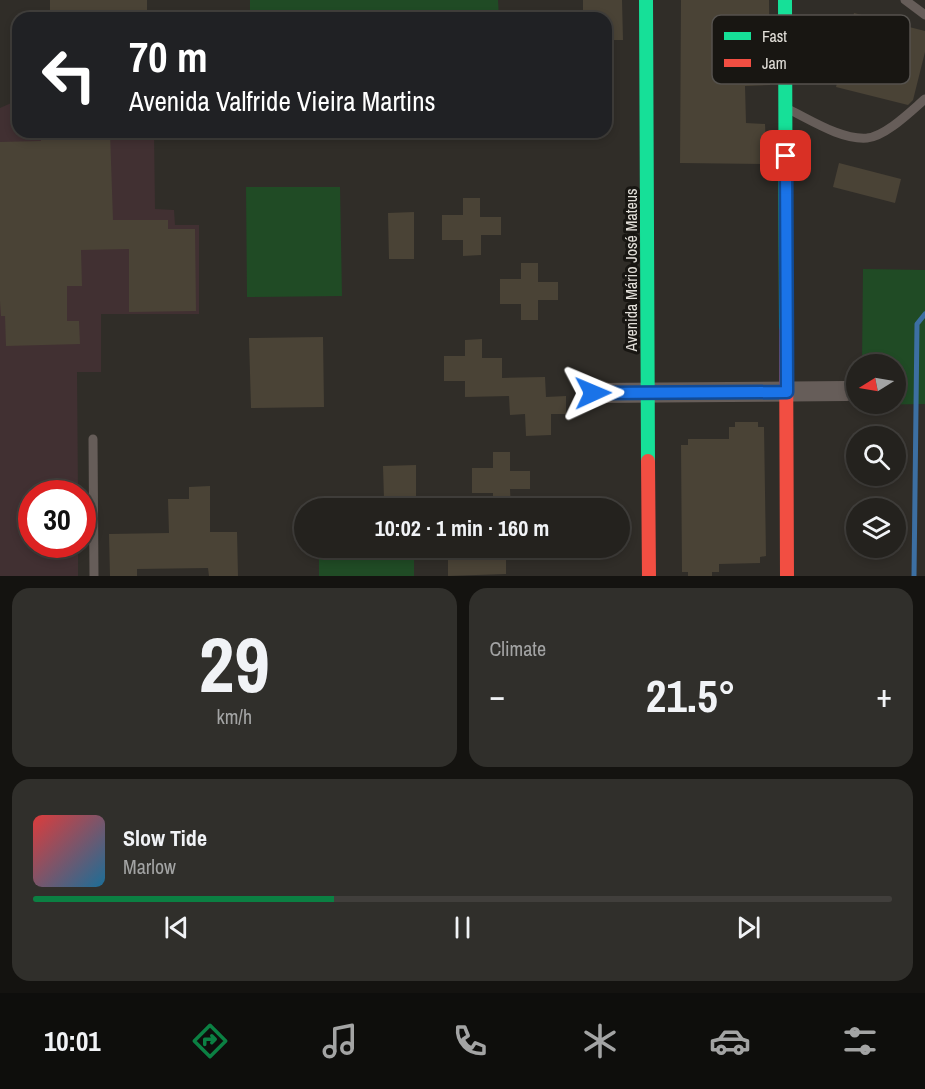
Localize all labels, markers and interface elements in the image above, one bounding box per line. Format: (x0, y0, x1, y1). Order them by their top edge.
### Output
legend (712, 15, 910, 84)
text: Fast (762, 25, 787, 47)
text: 70 m (129, 29, 208, 85)
icon: left (30, 36, 108, 114)
text: Jam (762, 52, 787, 74)
text: Avenida Valfride Vieira Martins (129, 83, 436, 119)
pin (760, 130, 811, 181)
icon: arrive (769, 139, 802, 172)
street label: Avenida Mário José Mateus (620, 188, 642, 353)
north arrow (846, 354, 906, 414)
map controls (846, 354, 906, 558)
position arrow (561, 361, 625, 425)
button: search (846, 426, 906, 486)
speed limit sign: 30 (18, 480, 96, 558)
button: layers (846, 498, 906, 558)
text: 10:02 · 1 min · 160 m (375, 513, 549, 543)
text: 29 (199, 611, 270, 716)
text: Climate (490, 635, 546, 662)
text: 21.5° (646, 665, 736, 726)
text: − (490, 673, 505, 717)
text: + (876, 673, 892, 717)
text: km/h (216, 703, 252, 730)
text: Slow Tide (123, 823, 207, 853)
text: Marlow (123, 853, 176, 880)
icon: previous (160, 911, 193, 944)
icon: pause (446, 911, 479, 944)
icon: next (732, 911, 765, 944)
icon: directions (189, 1020, 231, 1062)
icon: music (319, 1020, 361, 1062)
icon: phone (449, 1020, 491, 1062)
icon: climate (579, 1020, 621, 1062)
icon: car (709, 1020, 751, 1062)
icon: filters (839, 1020, 881, 1062)
text: 10:01 (44, 1023, 101, 1059)

